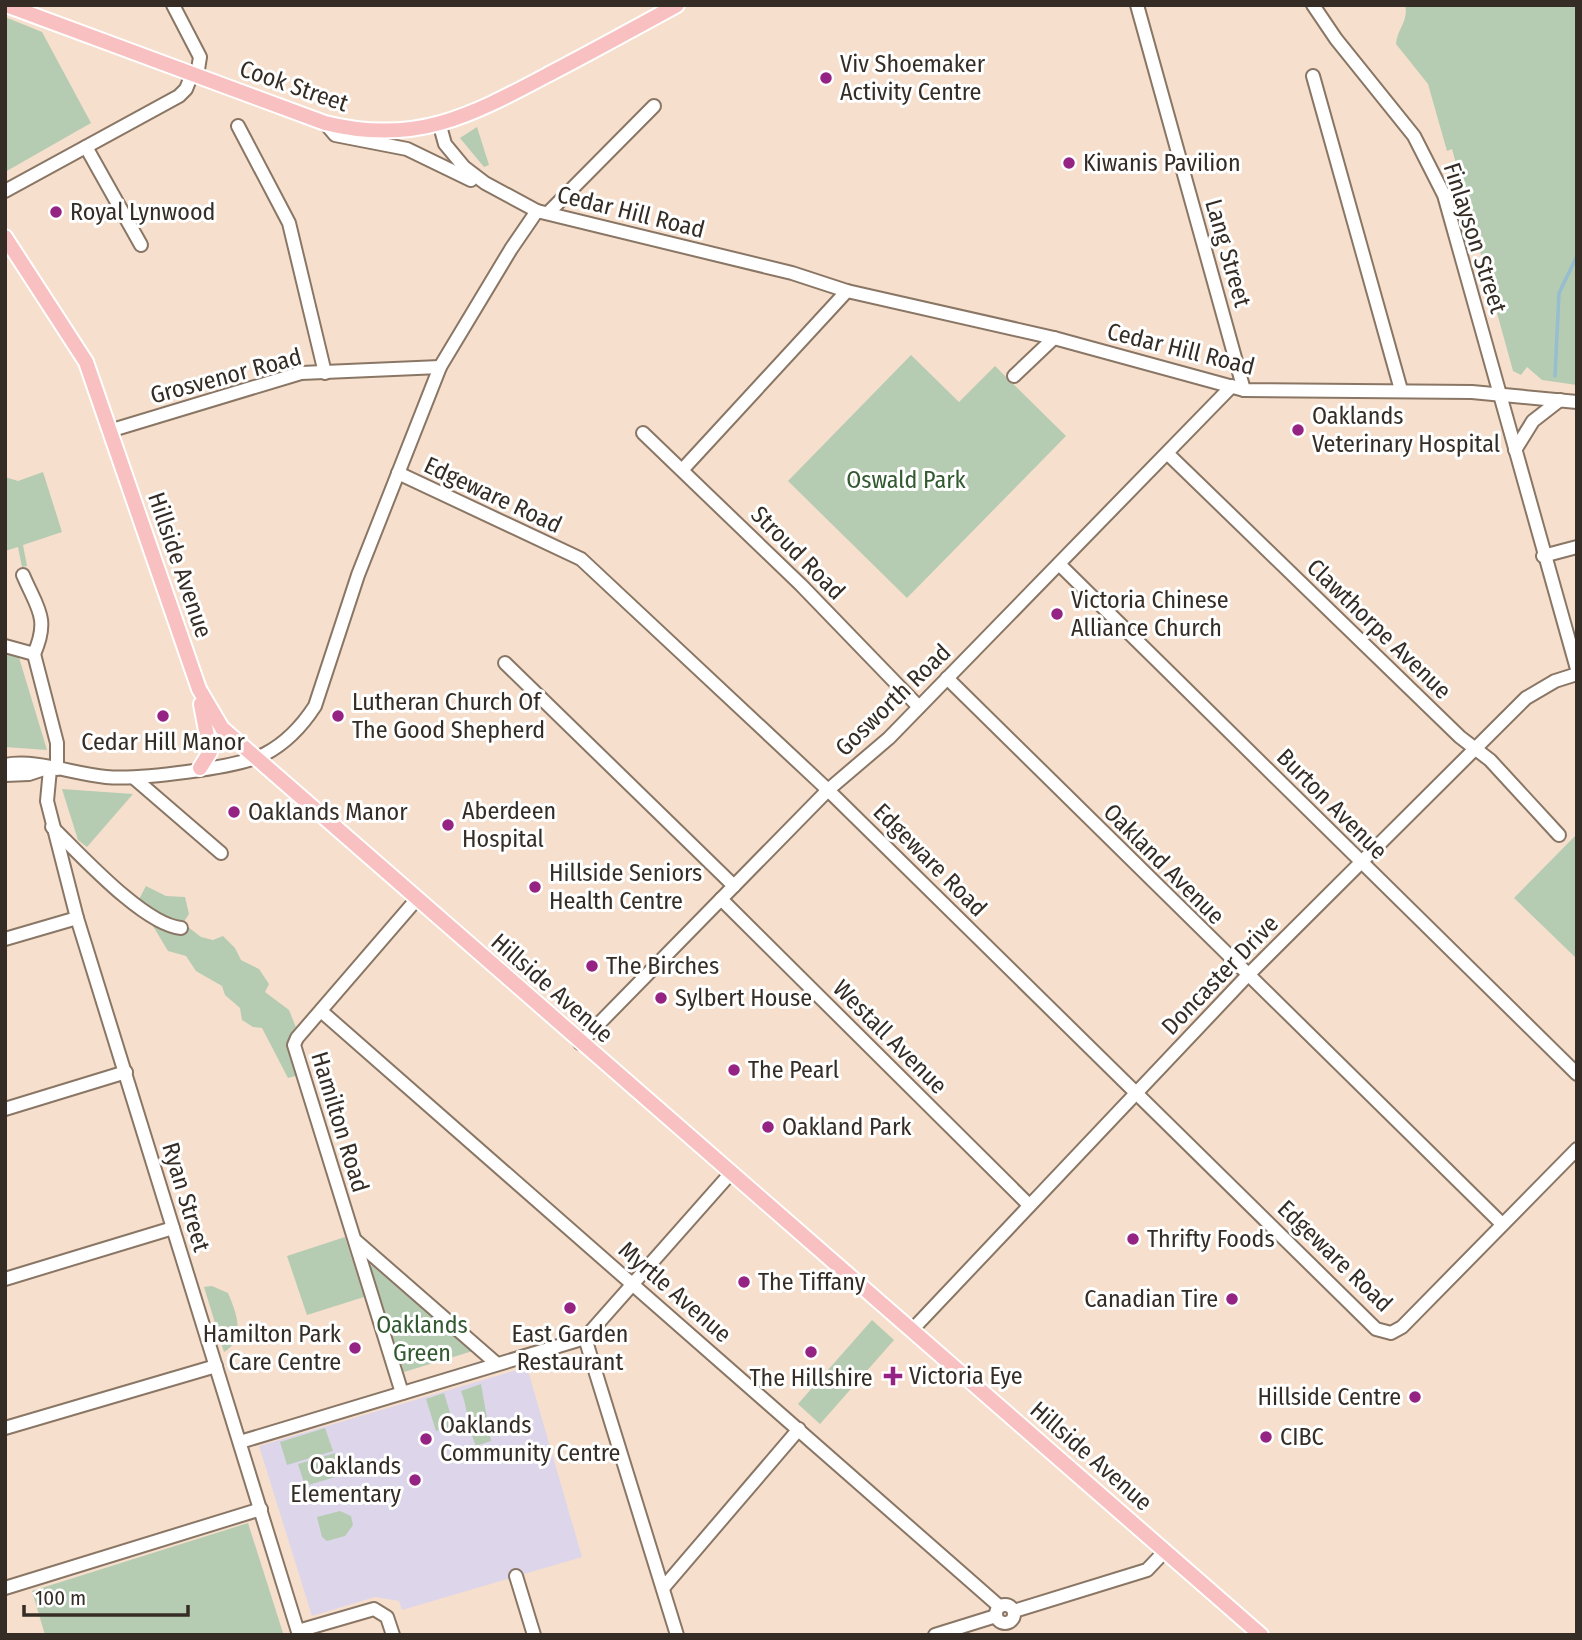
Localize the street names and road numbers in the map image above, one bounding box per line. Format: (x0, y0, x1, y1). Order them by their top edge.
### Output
street label: Cook Street (236, 54, 352, 118)
street label: Finlayson Street (1437, 159, 1513, 317)
street label: Cedar Hill Road (554, 180, 708, 244)
street label: Lang Street (1199, 196, 1257, 310)
street label: Cedar Hill Road (1104, 317, 1258, 381)
street label: Grosvenor Road (147, 342, 305, 410)
street label: Edgeware Road (420, 451, 566, 539)
street label: Hillside Avenue (142, 489, 218, 641)
street label: Stroud Road (745, 500, 851, 606)
street label: Clawthorpe Avenue (1301, 553, 1457, 705)
street label: Gosworth Road (830, 638, 956, 762)
street label: Burton Avenue (1271, 743, 1393, 865)
street label: Edgeware Road (868, 798, 992, 922)
street label: Oakland Avenue (1098, 798, 1230, 930)
street label: Doncaster Drive (1156, 909, 1284, 1041)
street label: Hillside Avenue (485, 928, 619, 1048)
street label: Westall Avenue (827, 974, 953, 1100)
street label: Hamilton Road (305, 1048, 375, 1196)
street label: Ryan Street (156, 1139, 216, 1255)
street label: Edgeware Road (1272, 1194, 1398, 1318)
street label: Myrtle Avenue (613, 1236, 737, 1348)
street label: Hillside Avenue (1024, 1396, 1158, 1516)

